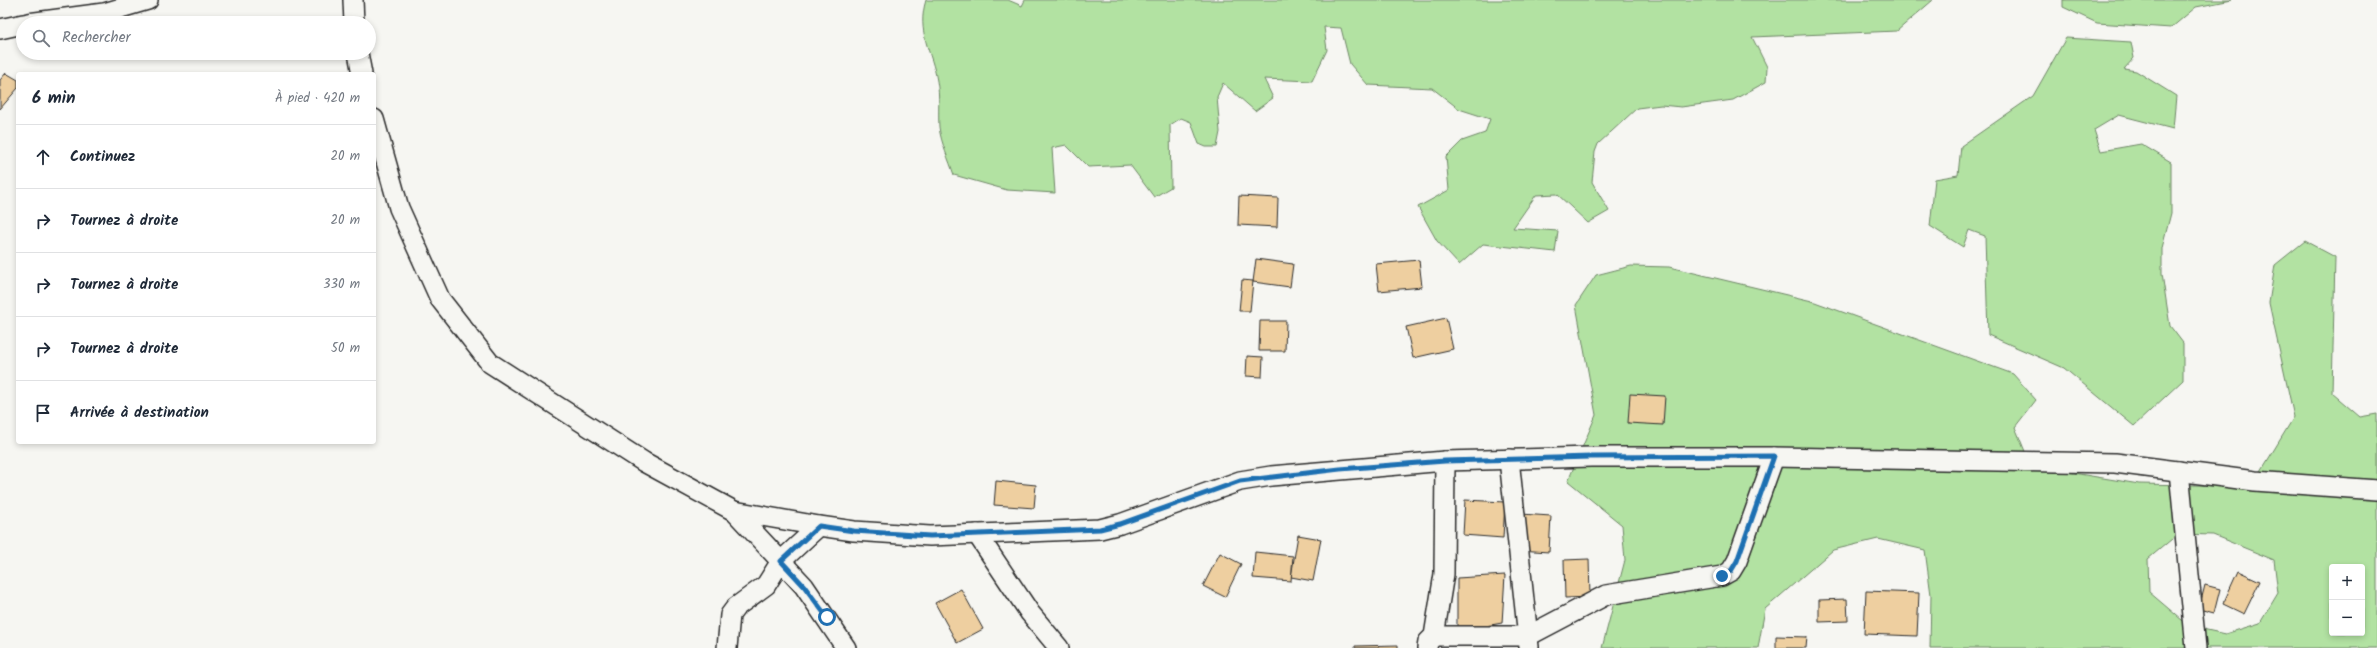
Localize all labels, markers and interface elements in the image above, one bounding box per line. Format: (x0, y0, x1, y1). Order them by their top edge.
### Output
search box (16, 16, 376, 60)
text: Rechercher (62, 26, 130, 50)
icon: search (30, 27, 52, 49)
text: 6 min (32, 85, 76, 112)
text: À pied · 420 m (275, 88, 360, 109)
text: Continuez (70, 145, 135, 169)
icon: ahead (32, 146, 54, 168)
text: 20 m (330, 146, 360, 167)
text: Tournez à droite (70, 209, 178, 233)
icon: right (32, 210, 54, 232)
text: 20 m (330, 210, 360, 231)
text: Tournez à droite (70, 273, 178, 297)
icon: right (32, 274, 54, 296)
text: 330 m (323, 274, 360, 295)
text: Tournez à droite (70, 337, 178, 361)
icon: right (32, 338, 54, 360)
text: 50 m (331, 338, 360, 359)
text: Arrivée à destination (70, 401, 209, 425)
icon: arrive (32, 402, 54, 424)
map controls (2329, 564, 2365, 636)
button: + (2329, 564, 2365, 600)
route end (1713, 567, 1731, 585)
button: − (2329, 600, 2365, 636)
route start (818, 608, 836, 626)

